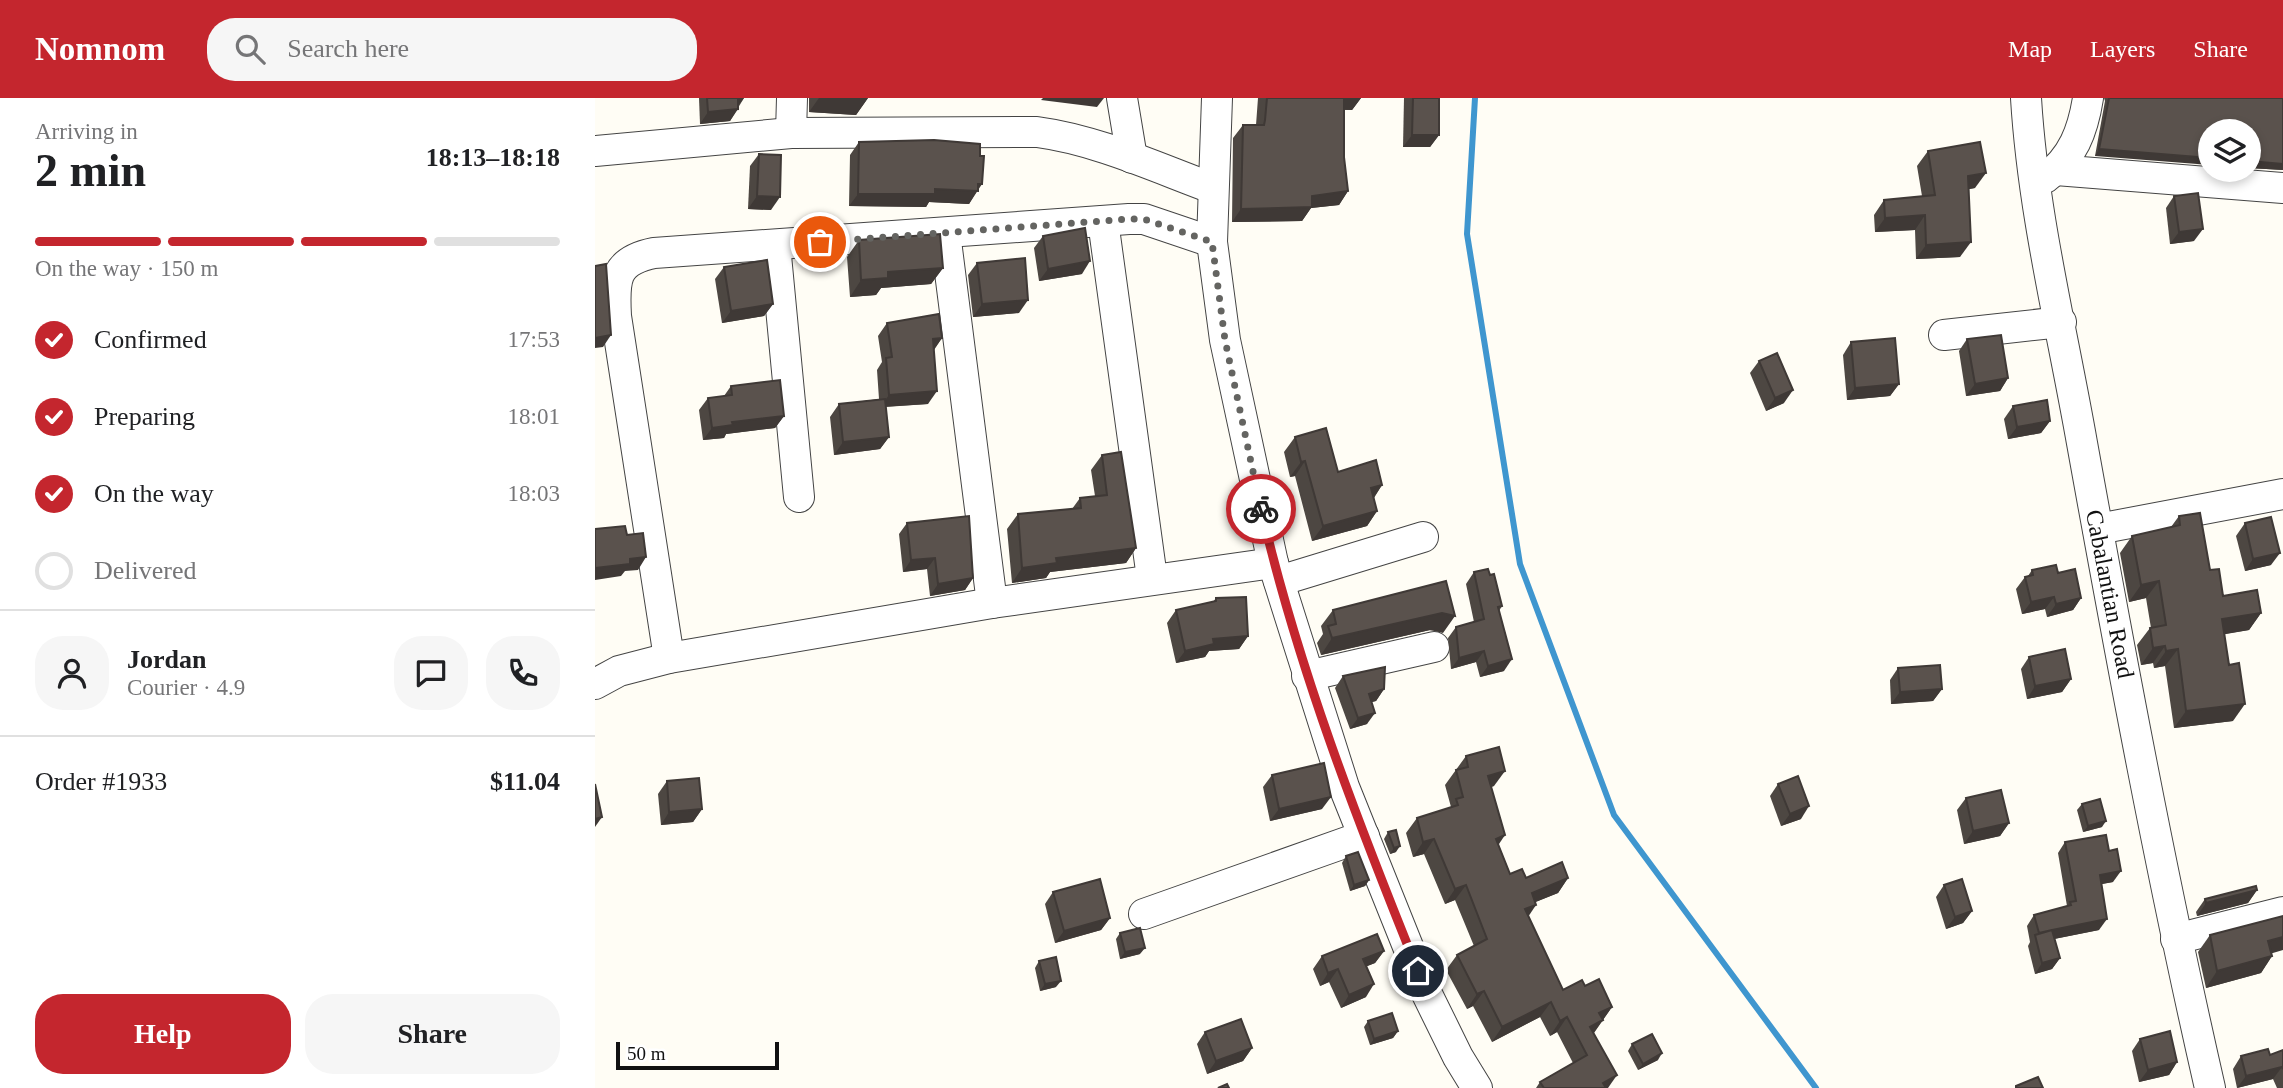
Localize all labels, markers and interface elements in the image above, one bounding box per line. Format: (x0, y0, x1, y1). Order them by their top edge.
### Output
search box (207, 18, 697, 81)
icon: search (231, 30, 269, 68)
text: Nomnom (35, 31, 165, 67)
text: Search here (287, 34, 409, 63)
text: Map (2008, 36, 2052, 62)
text: Layers (2090, 36, 2155, 62)
text: Share (2193, 36, 2248, 62)
text: Arriving in (35, 119, 138, 144)
map controls (2198, 119, 2261, 182)
button: layers (2198, 119, 2261, 182)
text: 18:13–18:18 (426, 143, 560, 172)
text: 2 min (35, 145, 146, 196)
pin (790, 212, 850, 272)
icon: bag (801, 223, 839, 261)
text: On the way · 150 m (35, 256, 218, 281)
icon: check (35, 321, 73, 359)
text: Confirmed (94, 325, 207, 354)
text: 17:53 (508, 327, 560, 352)
icon: check (35, 398, 73, 436)
text: Preparing (94, 402, 195, 431)
text: 18:01 (508, 404, 560, 429)
courier (1226, 474, 1296, 544)
icon: check (35, 475, 73, 513)
text: On the way (94, 479, 214, 508)
text: 18:03 (508, 481, 560, 506)
icon: bike (1242, 490, 1280, 528)
street label: Cabalantian Road (2081, 507, 2139, 681)
text: Delivered (94, 556, 197, 585)
button: person (35, 636, 109, 710)
button: chat (394, 636, 468, 710)
button: phone (486, 636, 560, 710)
text: Jordan (127, 645, 206, 674)
text: Courier · 4.9 (127, 675, 245, 700)
text: Order #1933 (35, 767, 167, 796)
text: $11.04 (490, 767, 560, 796)
pin (1388, 941, 1448, 1001)
icon: home (1399, 952, 1437, 990)
button: Help (35, 994, 291, 1074)
button: Share (305, 994, 560, 1074)
scale bar (616, 1039, 779, 1071)
text: 50 m (627, 1043, 666, 1064)

